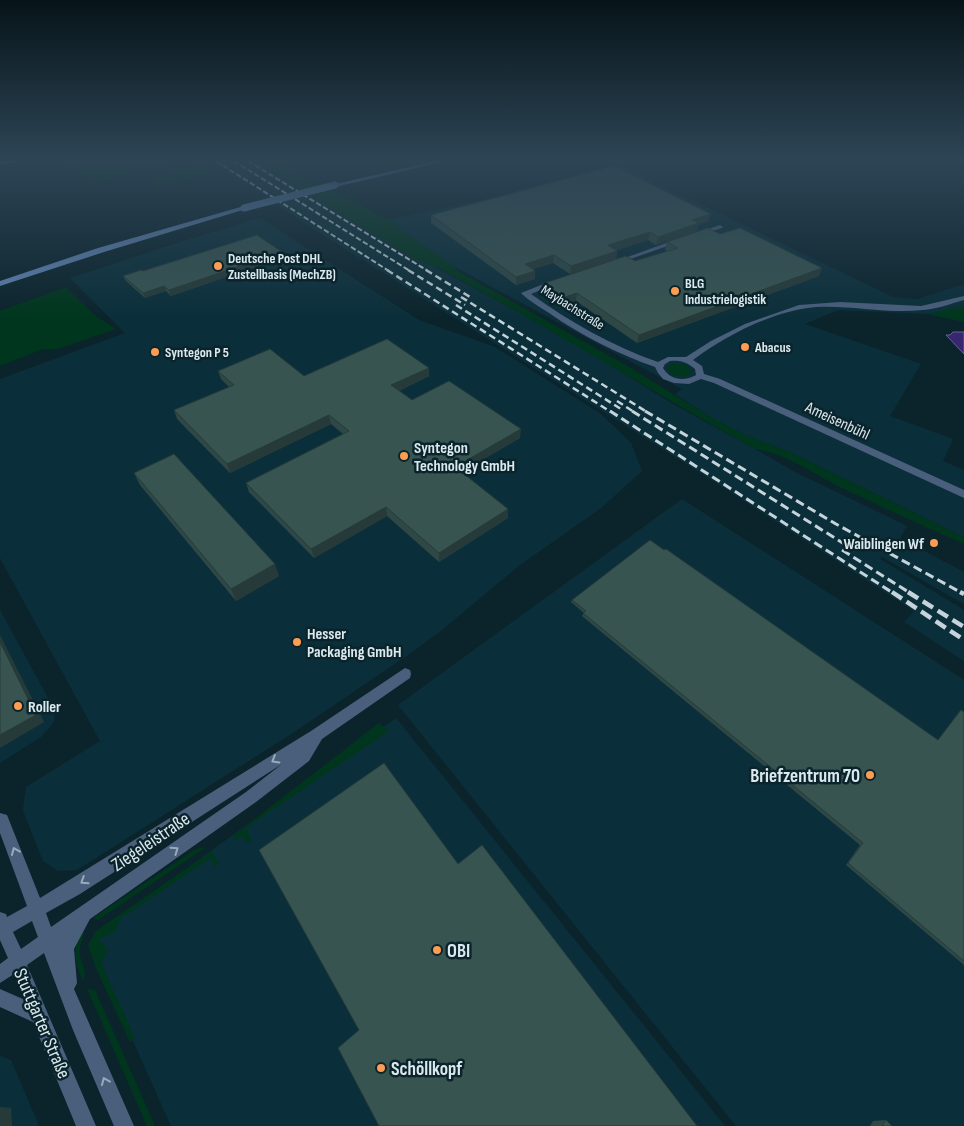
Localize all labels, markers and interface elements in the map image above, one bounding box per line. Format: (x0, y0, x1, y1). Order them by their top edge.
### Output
place label: Deutsche Post DHL Zustellbasis (MechZB) (228, 250, 336, 283)
marker: Deutsche Post DHL Zustellbasis (MechZB) (212, 260, 224, 272)
place label: BLG Industrielogistik (685, 275, 766, 308)
street label: Maybachstraße (538, 281, 608, 334)
marker: BLG Industrielogistik (669, 285, 681, 297)
place label: Abacus (754, 339, 791, 356)
marker: Abacus (739, 341, 751, 353)
place label: Syntegon P 5 (165, 344, 229, 361)
marker: Syntegon P 5 (149, 346, 161, 358)
street label: Ameisenbühl (801, 398, 873, 445)
place label: Syntegon Technology GmbH (414, 439, 515, 476)
marker: Syntegon Technology GmbH (398, 450, 410, 462)
place label: Waiblingen Wf (843, 535, 925, 554)
marker: Waiblingen Wf (928, 537, 940, 549)
place label: Hesser Packaging GmbH (307, 625, 401, 662)
marker: Hesser Packaging GmbH (291, 636, 303, 648)
place label: Roller (28, 698, 61, 717)
marker: Roller (12, 700, 24, 712)
one-way arrow (271, 754, 280, 763)
place label: Briefzentrum 70 (750, 765, 860, 788)
marker: Briefzentrum 70 (864, 769, 876, 781)
street label: Ziegeleistraße (107, 808, 194, 877)
one-way arrow (11, 847, 22, 856)
one-way arrow (169, 847, 179, 856)
one-way arrow (80, 875, 89, 885)
place label: OBI (447, 940, 470, 963)
marker: OBI (431, 944, 443, 956)
street label: Stuttgarter Straße (8, 965, 75, 1082)
place label: Schöllkopf (391, 1058, 463, 1081)
marker: Schöllkopf (375, 1062, 387, 1074)
one-way arrow (101, 1077, 112, 1086)

